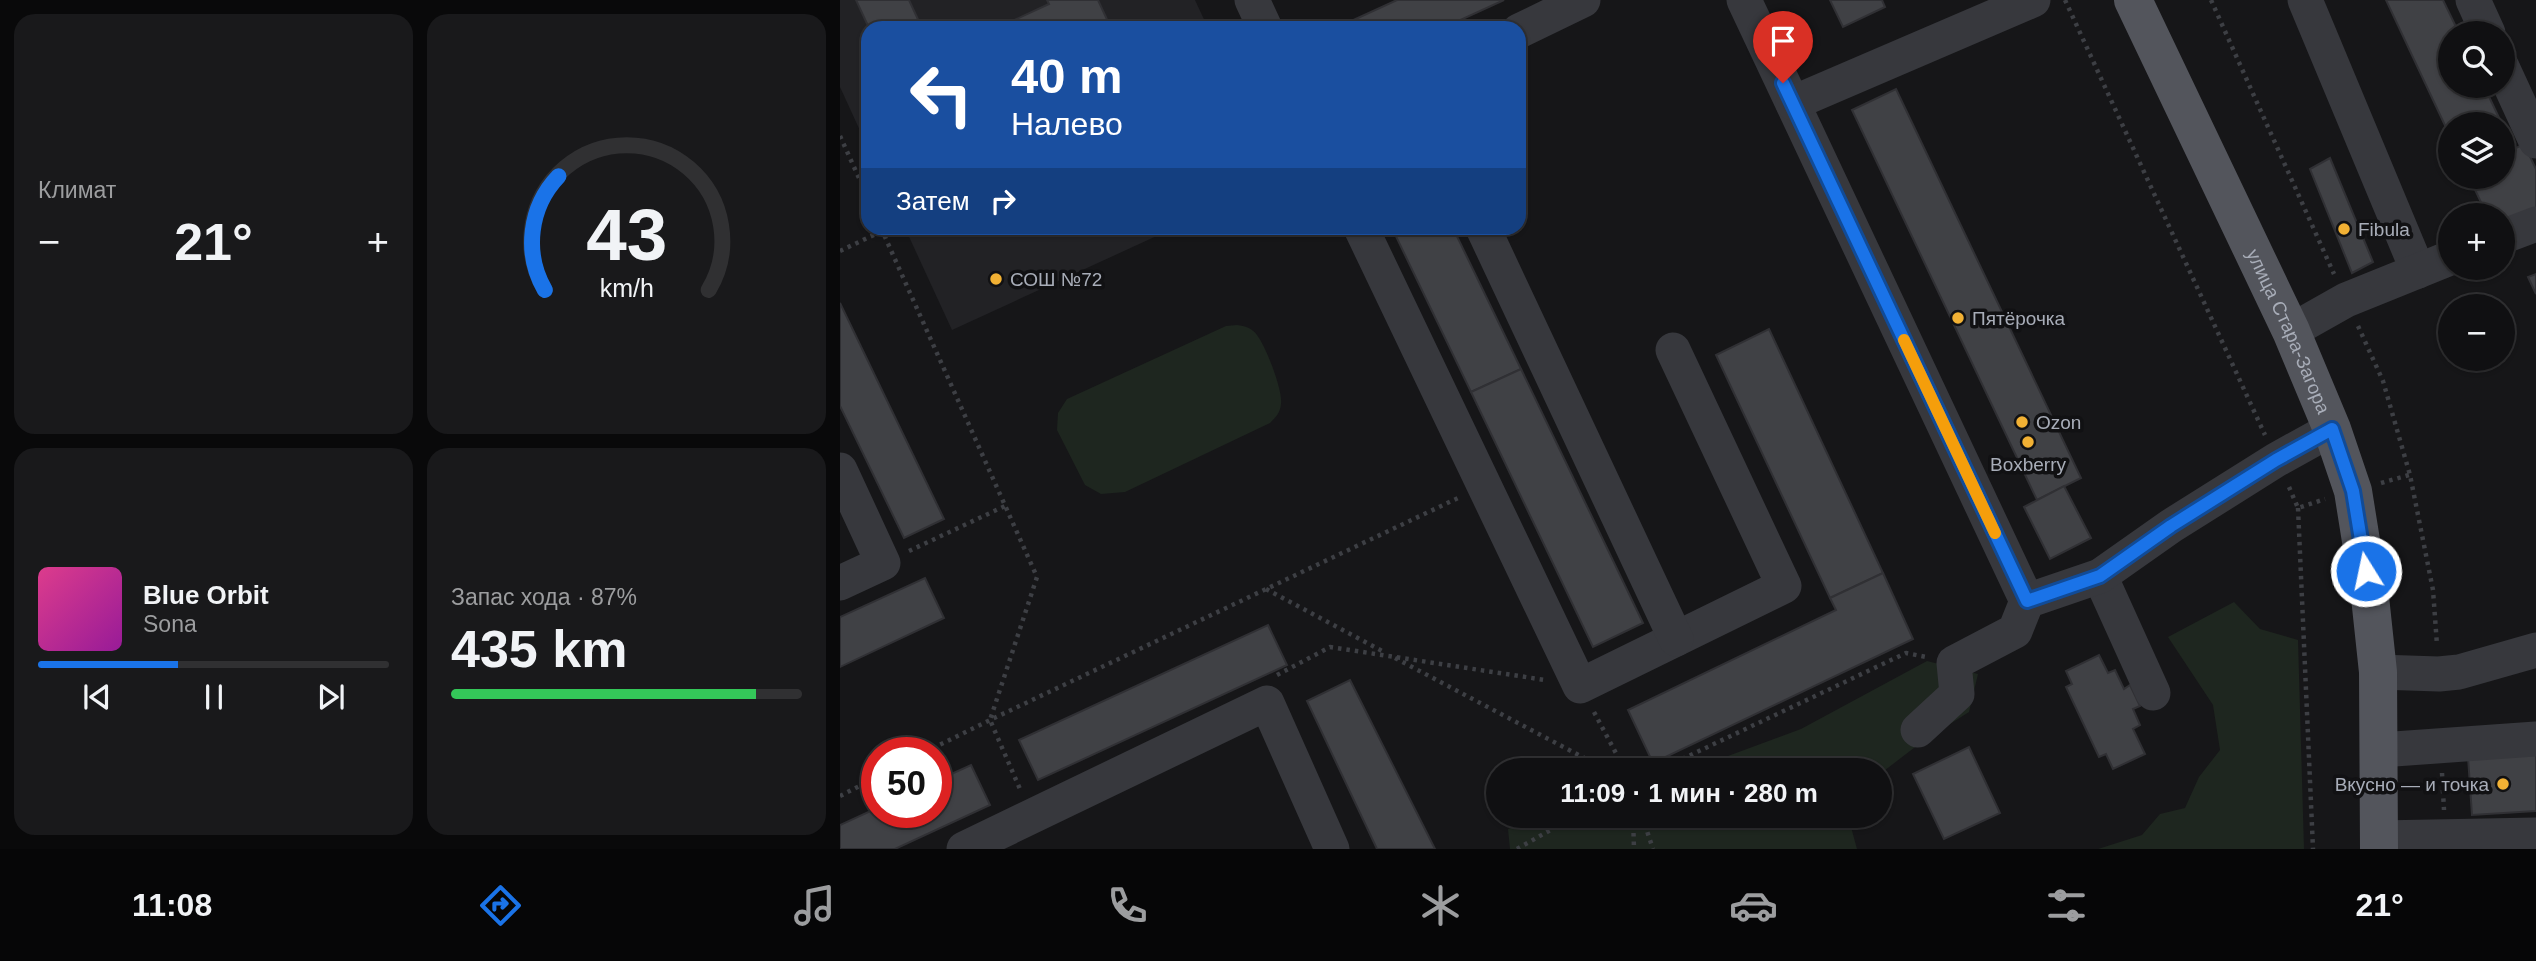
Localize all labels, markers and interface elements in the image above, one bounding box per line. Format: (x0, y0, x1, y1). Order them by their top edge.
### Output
pin (1753, 11, 1813, 83)
map controls (2438, 21, 2515, 371)
button: search (2438, 21, 2515, 98)
icon: arrive (1764, 22, 1802, 60)
icon: left (896, 49, 987, 140)
text: 40 m (1011, 49, 1123, 103)
text: Налево (1011, 106, 1123, 142)
button: layers (2438, 112, 2515, 189)
text: Климат (38, 177, 116, 203)
icon: right (984, 182, 1022, 220)
text: Затем (896, 186, 970, 216)
text: 43 (586, 194, 667, 275)
button: + (2438, 203, 2515, 280)
text: 21° (174, 213, 253, 271)
place label: Fibula (2358, 219, 2410, 240)
text: − (38, 221, 60, 263)
text: + (367, 221, 389, 263)
marker: Fibula (2336, 221, 2352, 237)
street label: улица Стара-Загора (2242, 246, 2334, 417)
place label: СОШ №72 (1010, 269, 1102, 290)
marker: СОШ №72 (988, 271, 1004, 287)
text: km/h (599, 274, 654, 302)
button: − (2438, 294, 2515, 371)
place label: Пятёрочка (1972, 308, 2066, 329)
marker: Пятёрочка (1950, 310, 1966, 326)
place label: Ozon (2036, 412, 2081, 433)
marker: Ozon (2014, 414, 2030, 430)
marker: Boxberry (2020, 434, 2036, 450)
place label: Boxberry (1990, 454, 2067, 475)
position arrow (2329, 534, 2403, 608)
text: Blue Orbit (143, 580, 269, 610)
text: Запас хода · 87% (451, 584, 637, 610)
text: Sona (143, 611, 197, 637)
text: 435 km (451, 620, 627, 678)
icon: previous (78, 678, 116, 716)
icon: pause (195, 678, 233, 716)
icon: next (312, 678, 350, 716)
speed limit sign: 50 (861, 737, 952, 828)
place label: Вкусно — и точка (2335, 774, 2489, 795)
marker: Вкусно — и точка (2495, 776, 2511, 792)
text: 11:09 · 1 мин · 280 m (1560, 778, 1818, 808)
icon: directions (476, 881, 525, 930)
icon: music (790, 881, 839, 930)
icon: phone (1103, 881, 1152, 930)
icon: climate (1416, 881, 1465, 930)
icon: car (1729, 881, 1778, 930)
icon: filters (2042, 881, 2091, 930)
text: 11:08 (132, 887, 212, 923)
text: 21° (2355, 887, 2404, 923)

